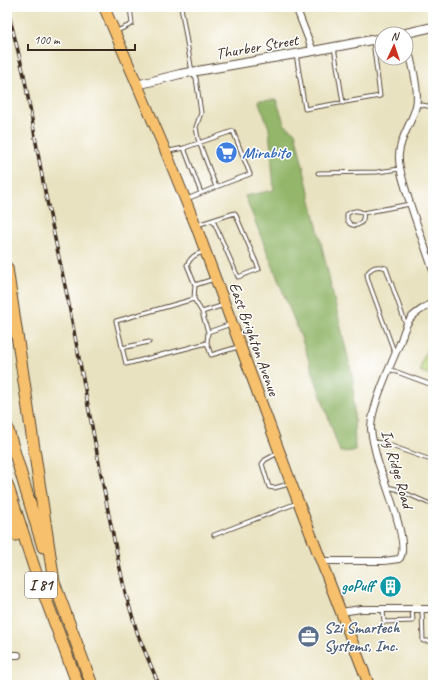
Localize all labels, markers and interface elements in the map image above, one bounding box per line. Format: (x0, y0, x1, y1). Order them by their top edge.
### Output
scale bar (28, 26, 135, 52)
north arrow (374, 26, 414, 66)
text: N (391, 29, 400, 43)
street label: Thurber Street (214, 30, 301, 64)
text: 100 m (34, 32, 61, 48)
supermarket icon: Mirabito (214, 140, 240, 166)
place label: Mirabito (242, 143, 292, 163)
street label: East Brighton Avenue (224, 280, 284, 400)
street label: Ivy Ridge Road (376, 428, 418, 513)
road number: I 81 (25, 572, 57, 598)
building icon: goPuff (377, 573, 403, 599)
place label: goPuff (341, 576, 378, 596)
place label: S2i Smartech Systems, Inc. (324, 618, 400, 656)
office icon: S2i Smartech Systems, Inc. (295, 624, 321, 650)

